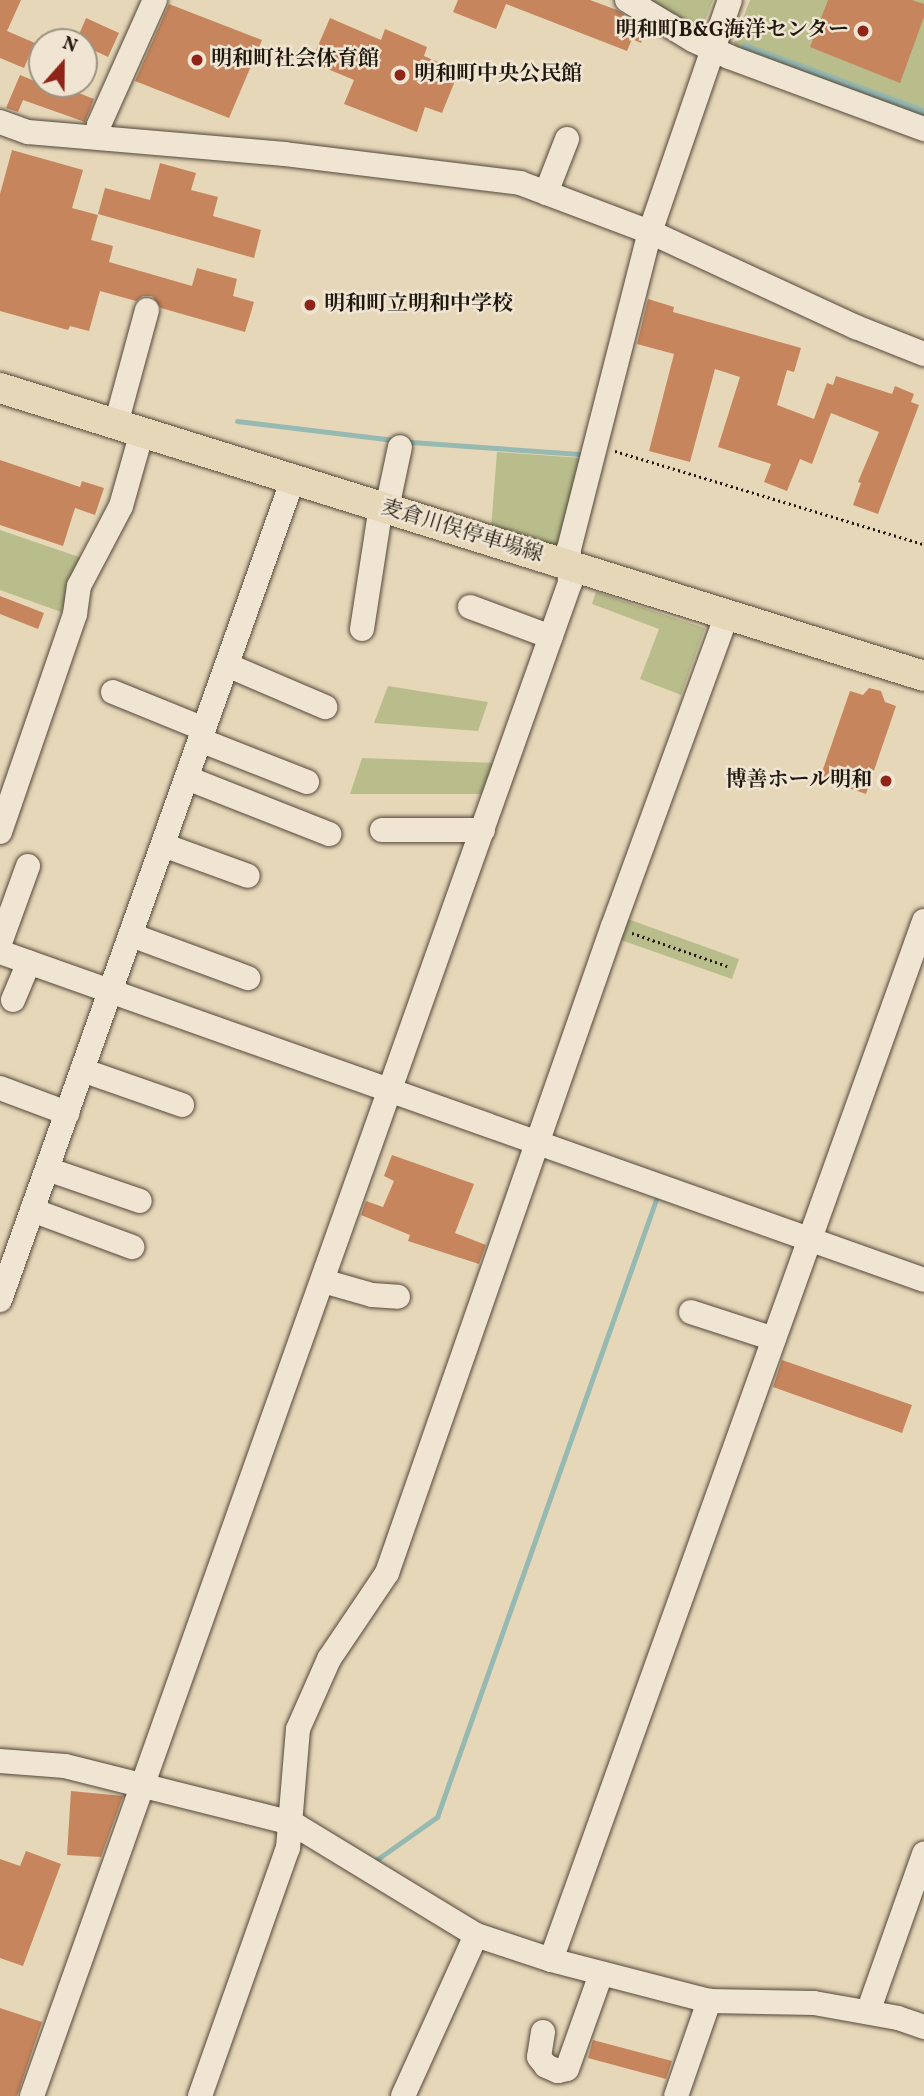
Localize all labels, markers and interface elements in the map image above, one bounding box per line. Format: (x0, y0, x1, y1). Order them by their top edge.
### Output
place label: 明和町B&G海洋センター (615, 18, 849, 44)
marker: 明和町B&G海洋センター (855, 23, 871, 39)
north arrow (28, 28, 98, 98)
text: N (59, 31, 81, 60)
place label: 明和町社会体育館 (211, 47, 379, 73)
marker: 明和町社会体育館 (189, 52, 205, 68)
place label: 明和町中央公民館 (414, 62, 582, 88)
marker: 明和町中央公民館 (392, 67, 408, 83)
place label: 明和町立明和中学校 (324, 292, 513, 318)
marker: 明和町立明和中学校 (302, 297, 318, 313)
street label: 麦倉川俣停車場線 (378, 495, 546, 569)
place label: 博善ホール明和 (725, 768, 872, 794)
marker: 博善ホール明和 (878, 773, 894, 789)

